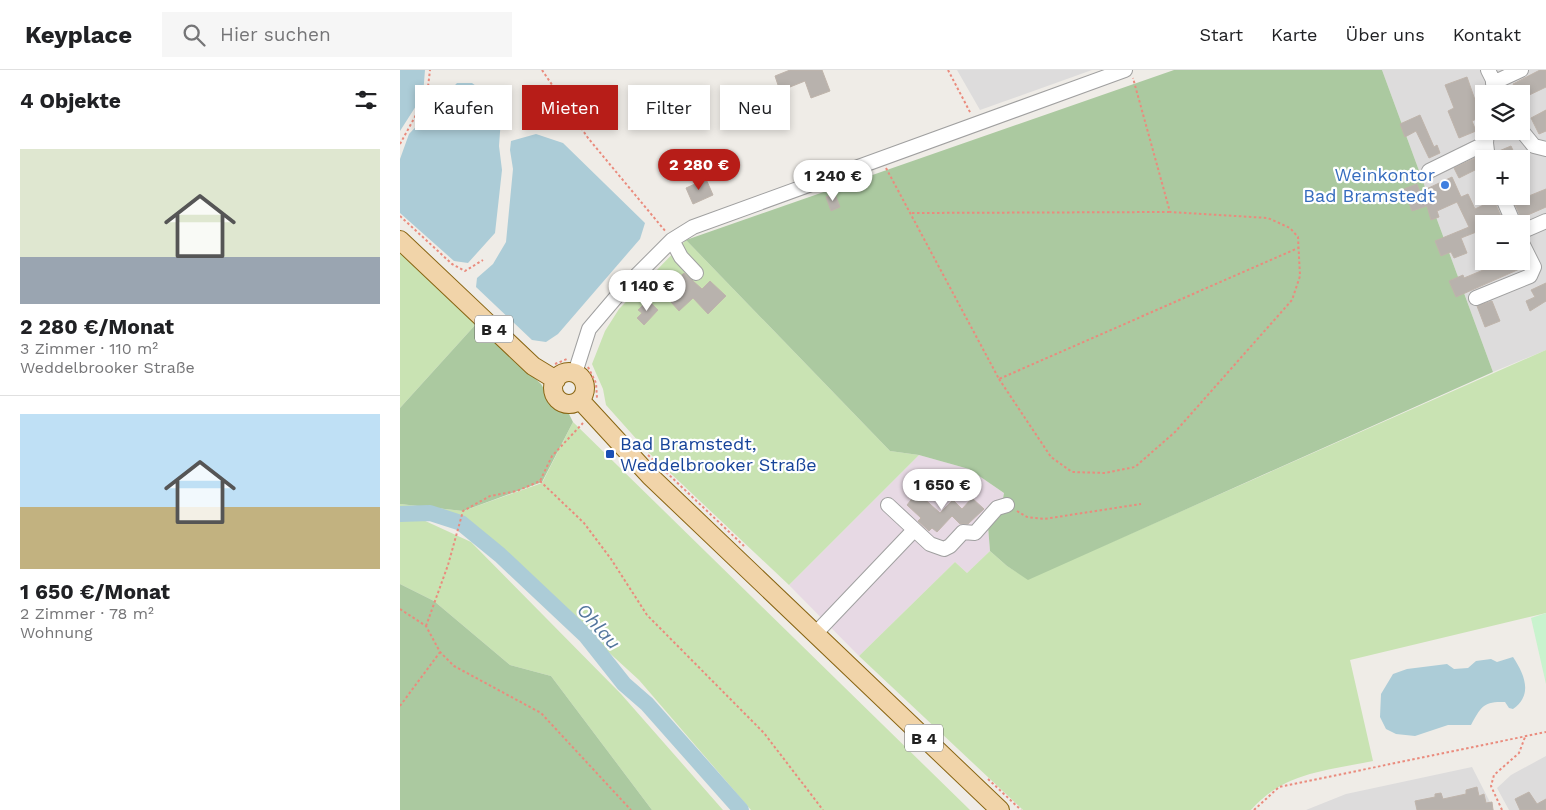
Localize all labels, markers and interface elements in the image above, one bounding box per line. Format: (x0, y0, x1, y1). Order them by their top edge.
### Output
search box (162, 12, 512, 57)
text: Keyplace (25, 21, 132, 49)
icon: search (180, 21, 208, 49)
text: Hier suchen (220, 23, 331, 46)
text: Start (1199, 24, 1243, 45)
text: Karte (1271, 24, 1318, 45)
text: Über uns (1346, 24, 1425, 45)
text: Kontakt (1453, 24, 1521, 45)
chip: Kaufen (415, 85, 512, 130)
chip: Mieten (522, 85, 618, 130)
chip: Filter (628, 85, 710, 130)
chip: Neu (720, 85, 790, 130)
map controls (1475, 85, 1530, 270)
button: layers (1475, 85, 1530, 140)
icon: filters (352, 86, 380, 114)
text: 4 Objekte (20, 88, 121, 113)
pin: 2 280 € (653, 148, 745, 191)
button: + (1475, 150, 1530, 205)
text: 2 280 € (669, 155, 729, 174)
pin: 1 240 € (787, 160, 879, 202)
place label: Weinkontor Bad Bramstedt (1303, 164, 1435, 206)
text: 1 240 € (804, 166, 862, 185)
marker: Weinkontor Bad Bramstedt (1439, 179, 1451, 191)
icon: home (155, 181, 245, 271)
button: − (1475, 215, 1530, 270)
pin: 1 140 € (601, 270, 693, 312)
text: 1 140 € (620, 276, 674, 295)
text: 2 280 €/Monat (20, 314, 174, 339)
road number: B 4 (475, 315, 513, 342)
text: 3 Zimmer · 110 m² (20, 339, 158, 358)
text: Weddelbrooker Straße (20, 358, 195, 377)
place label: Bad Bramstedt, Weddelbrooker Straße (620, 433, 817, 475)
icon: home (155, 447, 245, 537)
marker: Bad Bramstedt, Weddelbrooker Straße (604, 448, 616, 460)
pin: 1 650 € (896, 468, 988, 511)
text: 1 650 € (914, 475, 970, 494)
text: 1 650 €/Monat (20, 579, 170, 604)
water label: Ohlau (572, 599, 625, 654)
text: 2 Zimmer · 78 m² (20, 604, 154, 623)
text: Wohnung (20, 623, 93, 642)
road number: B 4 (905, 724, 943, 751)

